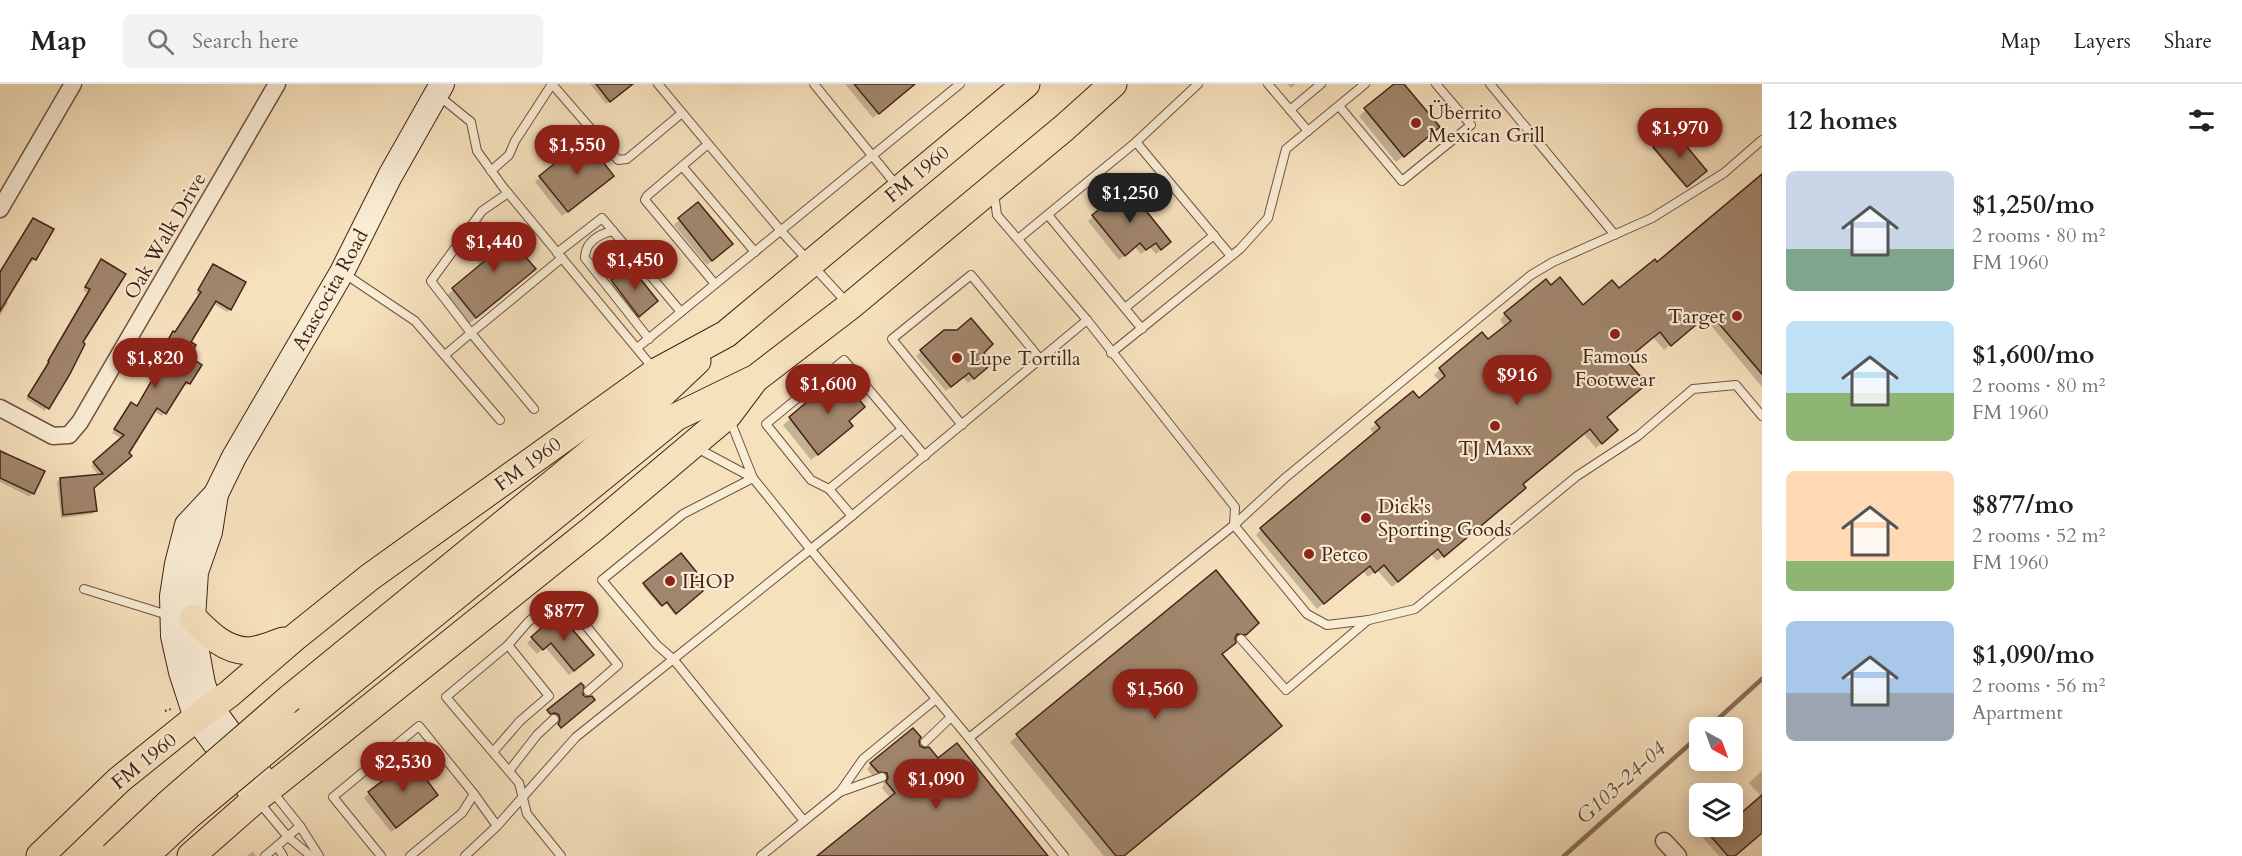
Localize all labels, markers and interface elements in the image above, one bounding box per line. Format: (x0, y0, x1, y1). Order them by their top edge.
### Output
search box (123, 14, 543, 68)
text: Map (30, 22, 87, 60)
icon: search (144, 25, 177, 58)
text: Search here (192, 26, 299, 56)
text: Map (2001, 27, 2041, 56)
text: Layers (2074, 27, 2131, 56)
text: Share (2164, 27, 2212, 56)
place label: Überrito Mexican Grill (1428, 99, 1545, 149)
text: 12 homes (1786, 103, 1897, 138)
icon: filters (2185, 104, 2218, 137)
pin: $1,970 (1631, 108, 1729, 159)
text: $1,970 (1651, 114, 1709, 141)
marker: Überrito Mexican Grill (1409, 116, 1423, 130)
pin: $1,550 (528, 125, 626, 176)
text: $1,550 (548, 131, 606, 158)
street label: FM 1960 (879, 139, 955, 209)
street label: Oak Walk Drive (118, 168, 212, 304)
pin: $1,250 (1081, 173, 1179, 224)
text: $1,250 (1101, 179, 1159, 206)
text: $1,250/mo (1972, 187, 2095, 222)
icon: home (1834, 195, 1906, 267)
pin: $1,440 (445, 222, 543, 273)
text: 2 rooms · 80 m² (1972, 222, 2105, 249)
street label: Atascocita Road (286, 224, 375, 356)
text: $1,440 (465, 228, 523, 255)
pin: $1,450 (586, 240, 684, 291)
text: $1,450 (606, 246, 664, 273)
text: FM 1960 (1972, 249, 2049, 276)
place label: Target (1668, 303, 1726, 330)
marker: Target (1730, 309, 1744, 323)
marker: Famous Footwear (1608, 327, 1622, 341)
text: $1,600/mo (1972, 337, 2095, 372)
pin: $1,820 (106, 338, 204, 389)
place label: Famous Footwear (1575, 343, 1656, 393)
text: $1,820 (126, 344, 184, 371)
place label: Lupe Tortilla (969, 345, 1081, 372)
icon: home (1834, 345, 1906, 417)
marker: Lupe Tortilla (950, 351, 964, 365)
pin: $916 (1481, 355, 1553, 406)
text: $916 (1497, 361, 1537, 388)
pin: $1,600 (779, 364, 877, 415)
text: $1,600 (799, 370, 857, 397)
text: 2 rooms · 80 m² (1972, 372, 2105, 399)
text: FM 1960 (1972, 399, 2049, 426)
marker: TJ Maxx (1488, 419, 1502, 433)
street label: FM 1960 (489, 431, 567, 497)
place label: TJ Maxx (1458, 435, 1532, 462)
text: $877/mo (1972, 487, 2074, 522)
place label: Dick's Sporting Goods (1378, 493, 1511, 543)
icon: home (1834, 495, 1906, 567)
marker: Dick's Sporting Goods (1359, 511, 1373, 525)
text: 2 rooms · 52 m² (1972, 522, 2105, 549)
place label: Petco (1321, 541, 1368, 568)
marker: Petco (1302, 547, 1316, 561)
text: FM 1960 (1972, 549, 2049, 576)
place label: IHOP (682, 568, 735, 595)
marker: IHOP (663, 574, 677, 588)
pin: $877 (528, 591, 600, 642)
text: $877 (544, 597, 584, 624)
text: $1,090/mo (1972, 637, 2095, 672)
icon: home (1834, 645, 1906, 717)
pin: $1,560 (1106, 669, 1204, 720)
text: 2 rooms · 56 m² (1972, 672, 2105, 699)
text: $1,560 (1126, 675, 1184, 702)
text: Apartment (1972, 699, 2063, 726)
north arrow (1689, 717, 1743, 771)
map controls (1689, 717, 1743, 837)
street label: FM 1960 (106, 726, 182, 796)
water label: G103-24-04 (1570, 735, 1672, 831)
pin: $2,530 (354, 742, 452, 793)
text: $2,530 (374, 748, 432, 775)
pin: $1,090 (887, 759, 985, 810)
text: $1,090 (907, 765, 965, 792)
button: layers (1689, 783, 1743, 837)

